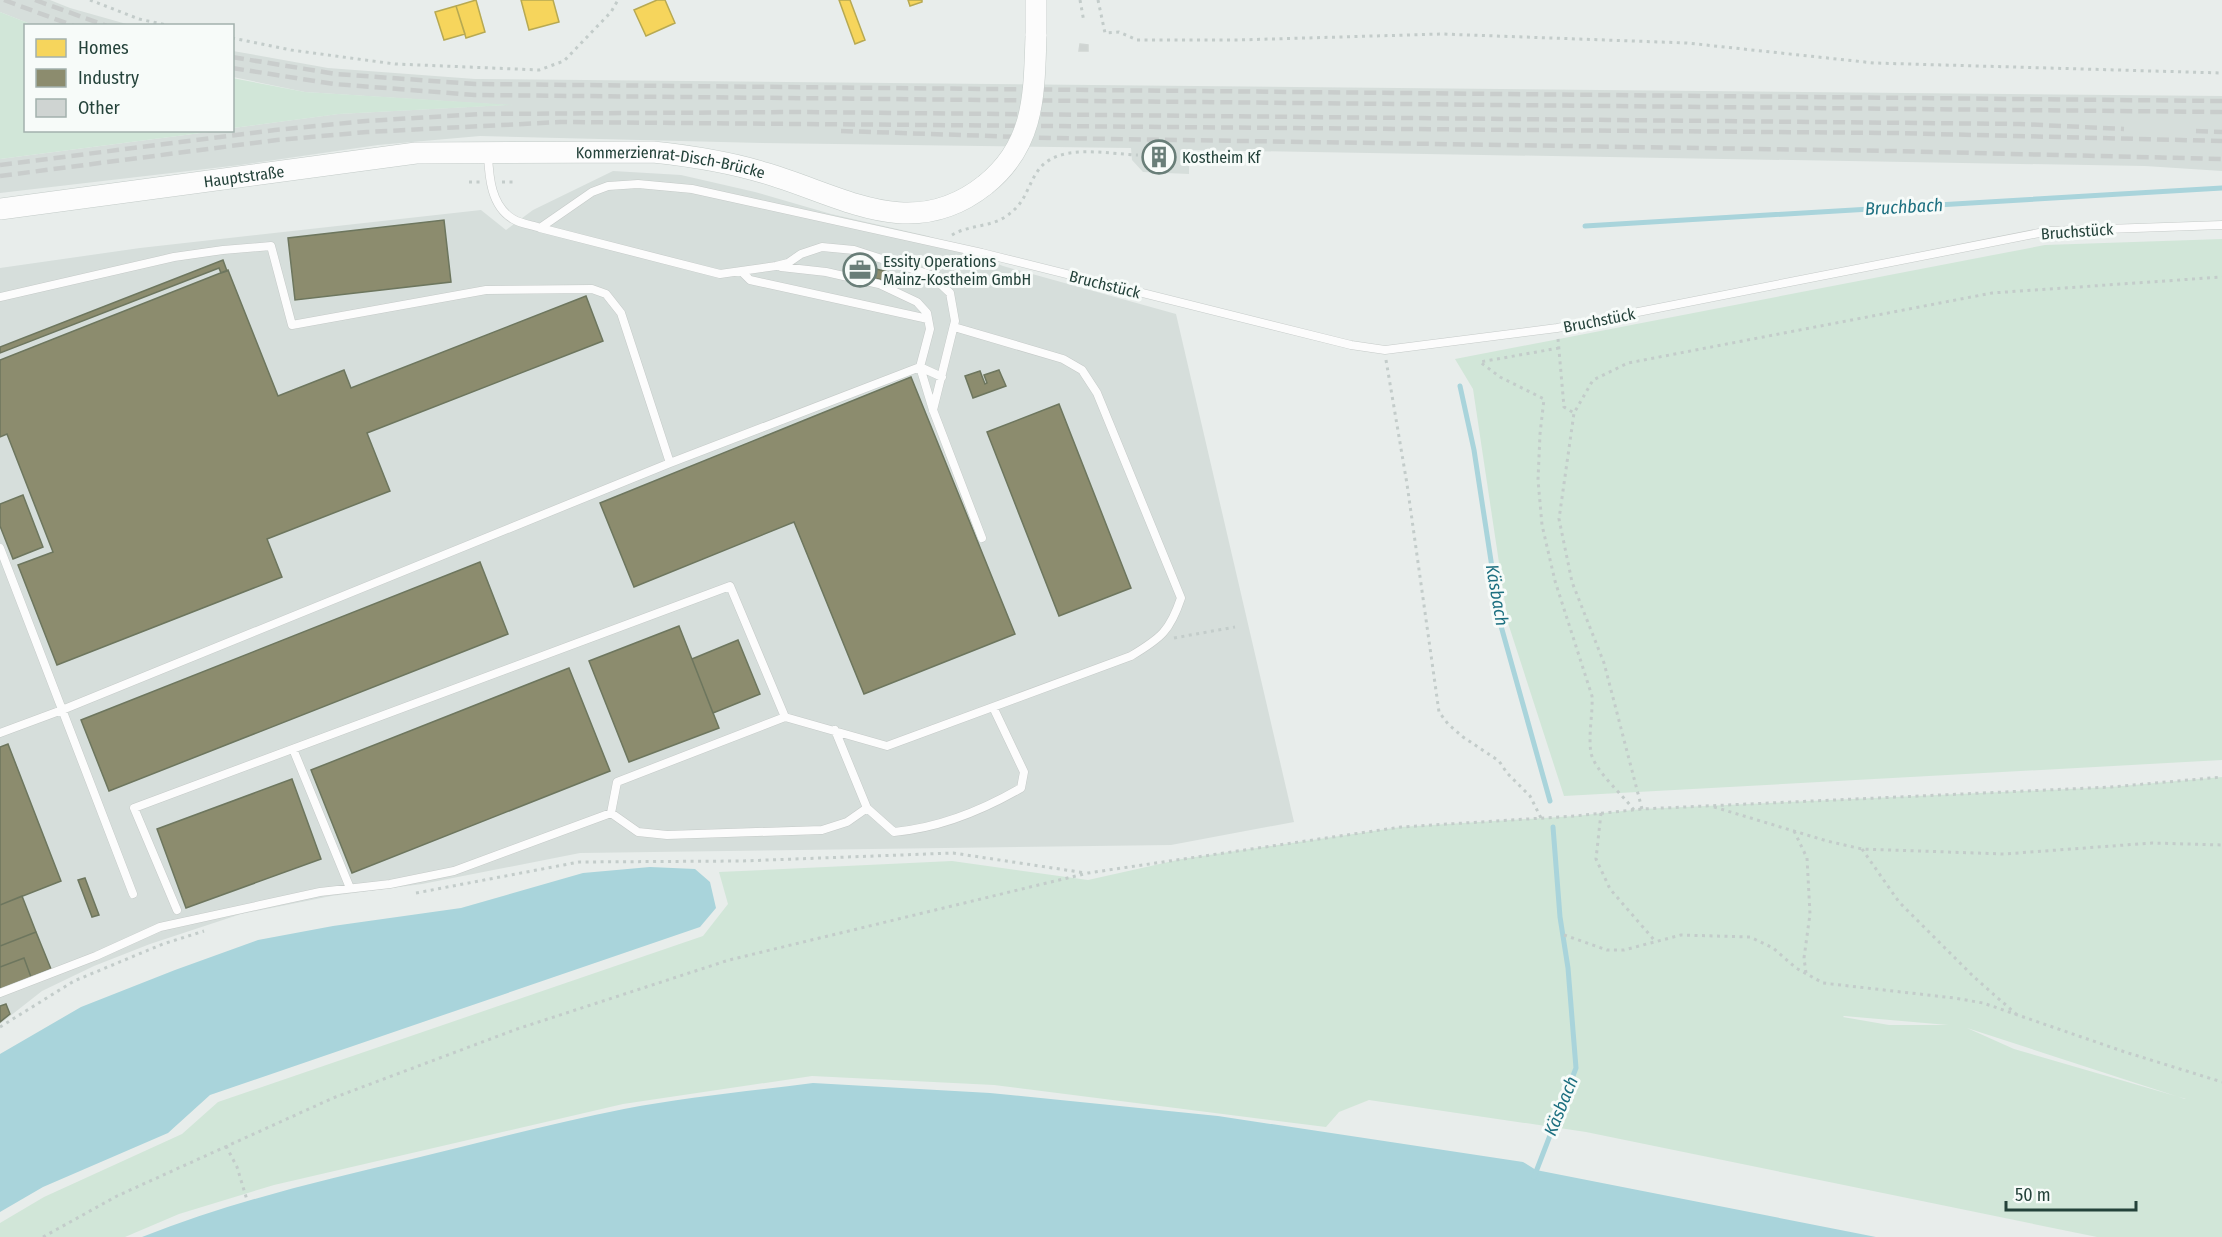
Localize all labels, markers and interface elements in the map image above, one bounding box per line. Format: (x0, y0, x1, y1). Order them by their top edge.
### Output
legend (24, 24, 234, 132)
text: Homes (78, 37, 129, 59)
text: Industry (78, 67, 139, 89)
text: Other (78, 97, 121, 119)
building icon: Kostheim Kf (1141, 139, 1177, 175)
street label: Kommerzienrat-Disch-Brücke (576, 143, 767, 182)
place label: Kostheim Kf (1182, 148, 1261, 167)
street label: Hauptstraße (202, 162, 285, 192)
water label: Bruchbach (1864, 194, 1944, 220)
street label: Bruchstück (2040, 219, 2115, 244)
office icon: Essity Operations Mainz-Kostheim GmbH (842, 252, 878, 288)
place label: Essity Operations Mainz-Kostheim GmbH (883, 252, 1031, 289)
street label: Bruchstück (1067, 266, 1143, 303)
street label: Bruchstück (1562, 304, 1637, 337)
water label: Käsbach (1481, 562, 1513, 628)
water label: Käsbach (1539, 1073, 1583, 1139)
scale bar (2006, 1174, 2136, 1212)
text: 50 m (2015, 1184, 2051, 1206)

